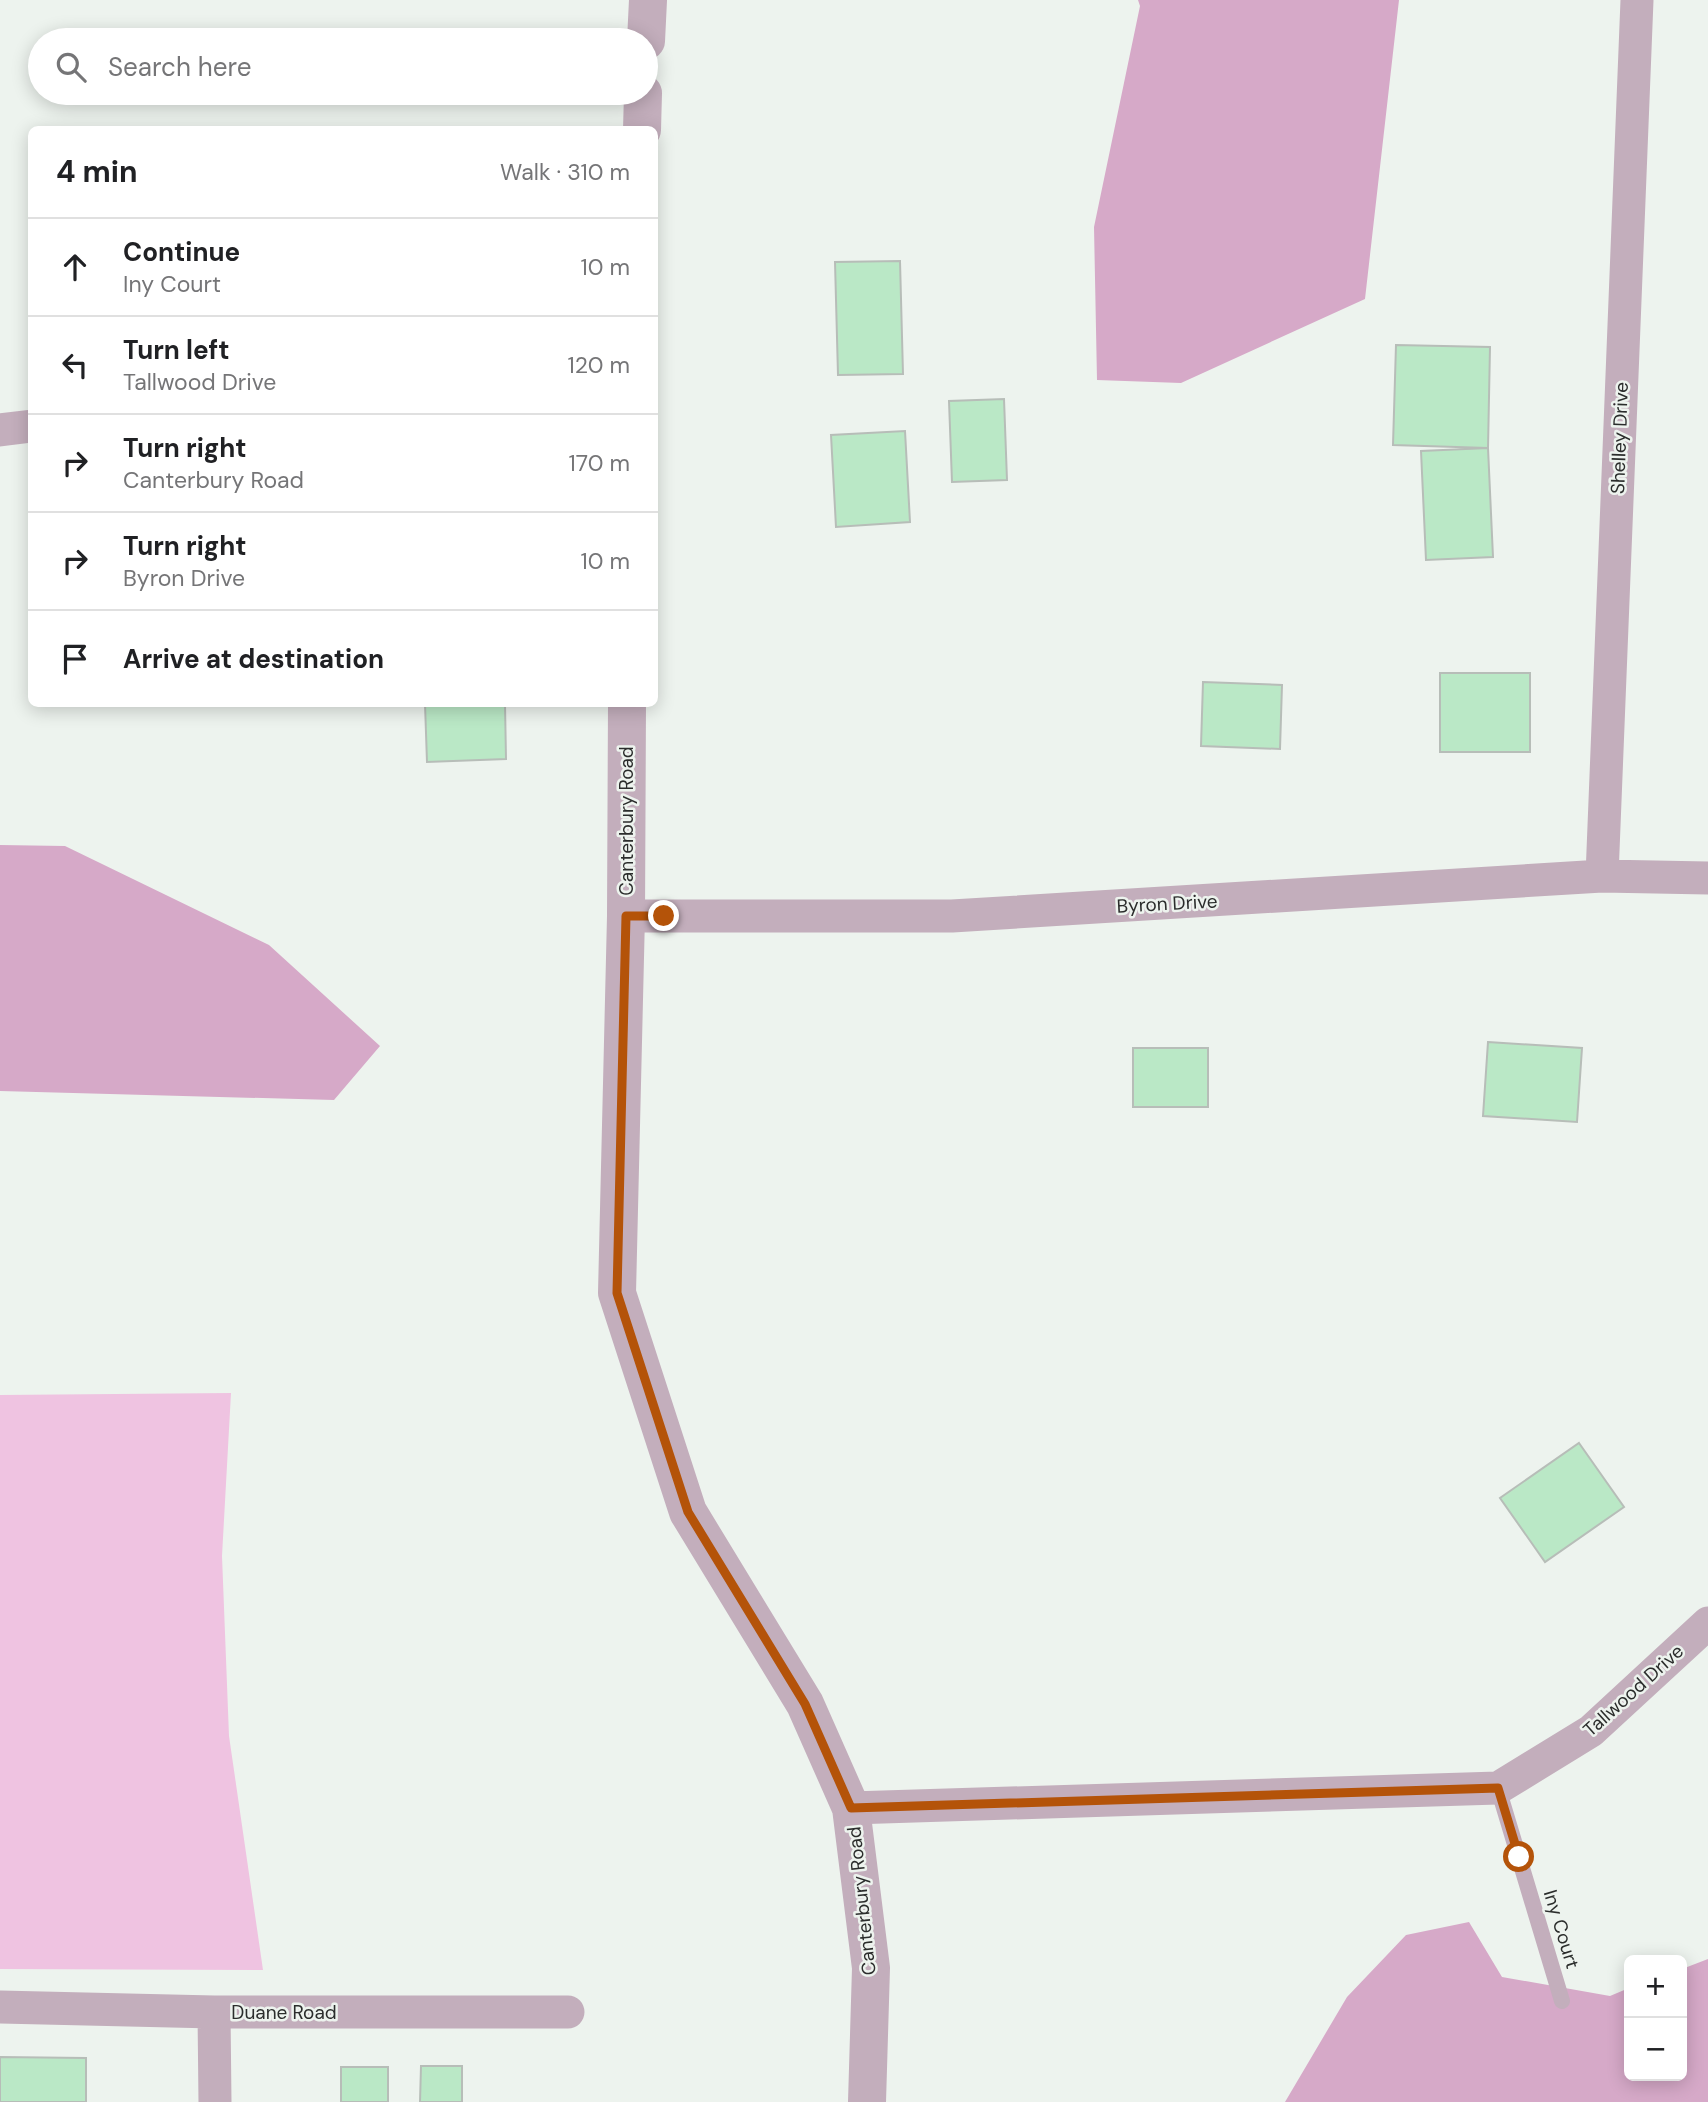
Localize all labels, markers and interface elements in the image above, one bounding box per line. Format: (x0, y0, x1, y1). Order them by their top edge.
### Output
search box (28, 28, 658, 105)
icon: search (52, 48, 90, 86)
text: Search here (108, 50, 251, 84)
text: 4 min (56, 152, 138, 191)
text: Walk · 310 m (500, 157, 630, 187)
text: Continue (123, 235, 240, 269)
icon: ahead (56, 248, 94, 286)
text: 10 m (580, 252, 630, 282)
text: Iny Court (123, 269, 221, 299)
text: Turn left (123, 333, 230, 367)
icon: left (56, 346, 94, 384)
text: 120 m (567, 350, 630, 380)
text: Tallwood Drive (123, 367, 276, 397)
street label: Shelley Drive (1605, 381, 1634, 495)
text: Turn right (123, 431, 247, 465)
icon: right (56, 444, 94, 482)
text: 170 m (569, 448, 630, 478)
text: Canterbury Road (123, 465, 304, 495)
text: Turn right (123, 529, 247, 563)
icon: right (56, 542, 94, 580)
text: 10 m (580, 546, 630, 576)
text: Byron Drive (123, 563, 245, 593)
icon: arrive (56, 640, 94, 678)
text: Arrive at destination (123, 642, 384, 676)
street label: Canterbury Road (614, 746, 639, 896)
street label: Byron Drive (1116, 888, 1218, 919)
route end (648, 900, 679, 931)
street label: Tallwood Drive (1578, 1639, 1689, 1742)
street label: Canterbury Road (841, 1825, 882, 1977)
route start (1503, 1841, 1534, 1872)
street label: Iny Court (1538, 1887, 1585, 1972)
map controls (1624, 1955, 1687, 2081)
button: + (1624, 1955, 1687, 2018)
street label: Duane Road (231, 2000, 337, 2025)
button: − (1624, 2018, 1687, 2081)

